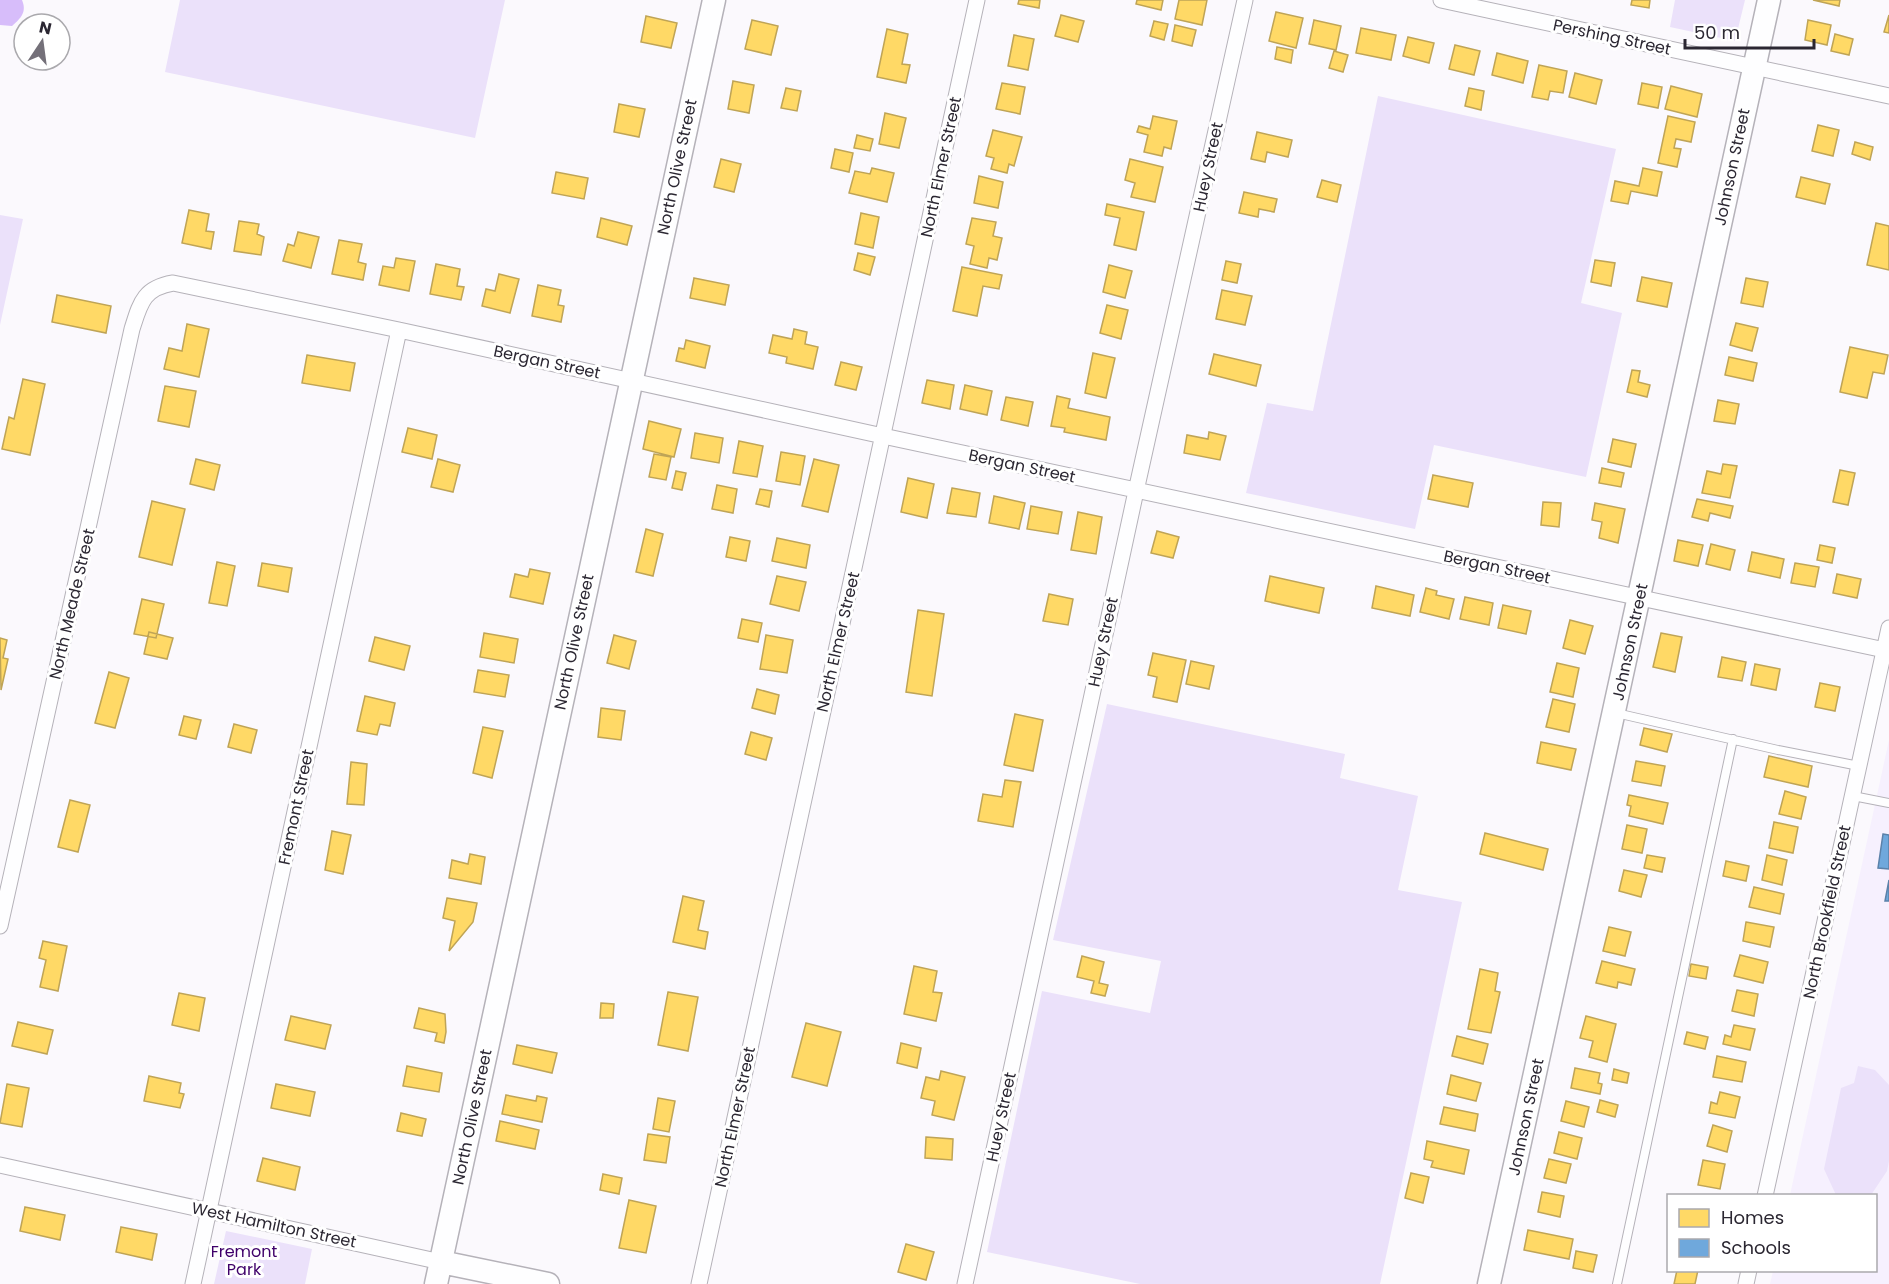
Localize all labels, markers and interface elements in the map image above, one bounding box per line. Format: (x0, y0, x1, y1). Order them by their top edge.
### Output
north arrow (12, 12, 72, 72)
scale bar (1685, 12, 1814, 50)
street label: Pershing Street (1551, 13, 1673, 61)
text: N (37, 15, 54, 40)
text: 50 m (1694, 20, 1740, 45)
street label: North Elmer Street (915, 94, 967, 240)
street label: North Olive Street (651, 97, 703, 237)
street label: Johnson Street (1708, 106, 1756, 228)
street label: Huey Street (1187, 120, 1229, 214)
street label: Bergan Street (491, 339, 603, 385)
street label: Bergan Street (966, 443, 1078, 489)
street label: North Meade Street (43, 526, 101, 682)
street label: Bergan Street (1441, 544, 1553, 590)
street label: North Elmer Street (811, 569, 865, 714)
street label: North Olive Street (548, 572, 600, 712)
street label: Johnson Street (1606, 581, 1654, 703)
street label: Huey Street (1082, 595, 1124, 689)
street label: Fremont Street (272, 747, 320, 867)
street label: North Brookfield Street (1797, 823, 1857, 1001)
street label: North Elmer Street (709, 1044, 761, 1190)
street label: North Olive Street (446, 1047, 498, 1187)
street label: Johnson Street (1502, 1056, 1550, 1178)
street label: Huey Street (980, 1070, 1022, 1164)
legend (1667, 1194, 1877, 1272)
street label: West Hamilton Street (190, 1196, 359, 1254)
text: Homes (1721, 1205, 1784, 1230)
text: Schools (1721, 1235, 1791, 1260)
park label: Fremont Park (211, 1240, 278, 1281)

